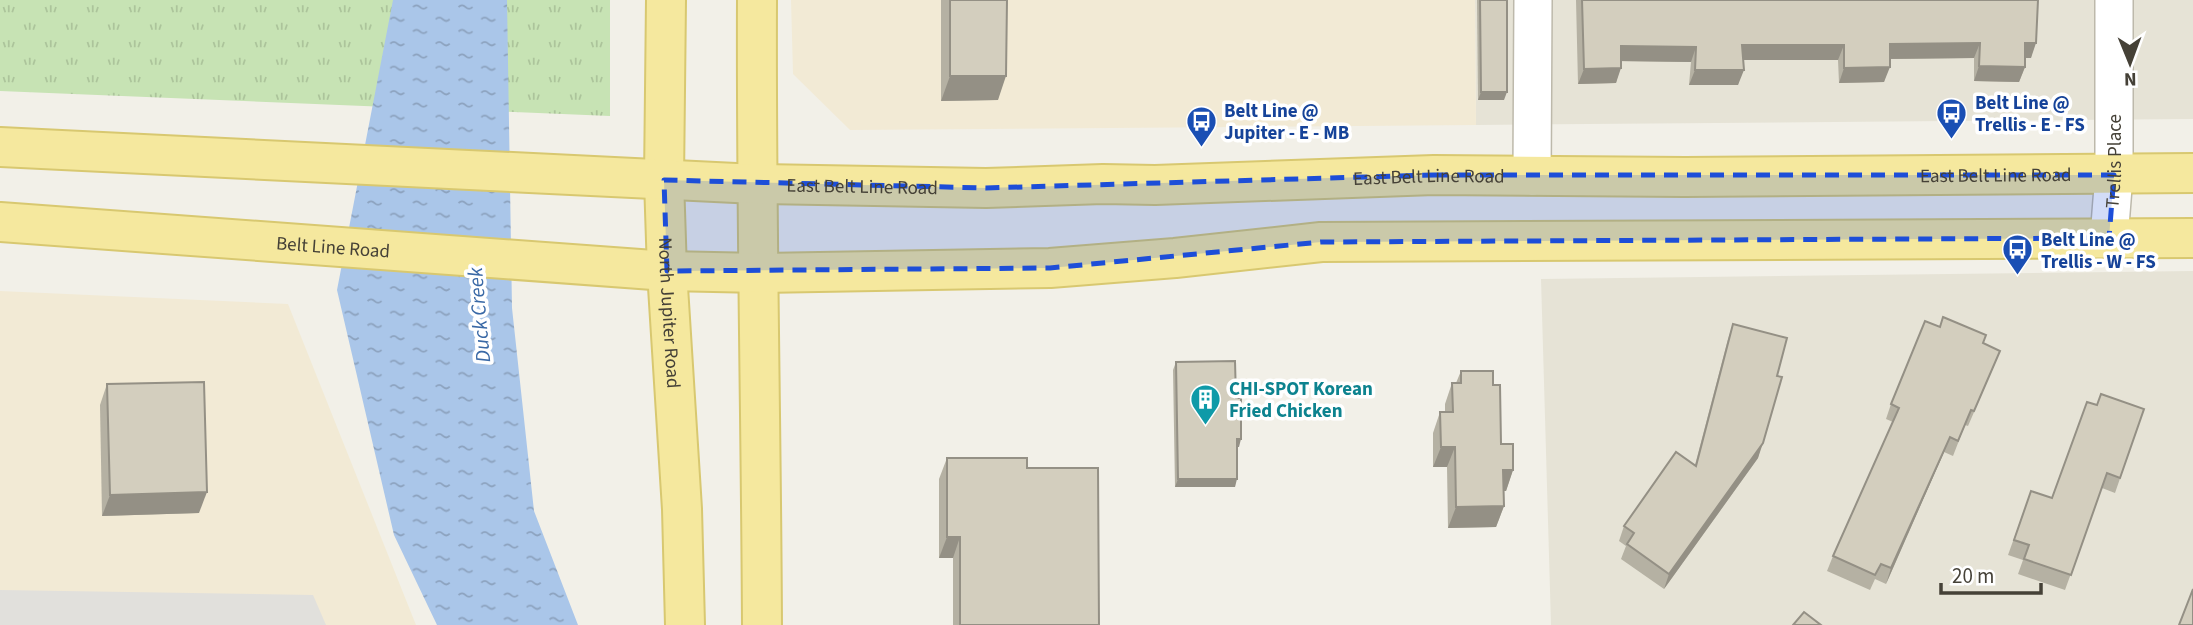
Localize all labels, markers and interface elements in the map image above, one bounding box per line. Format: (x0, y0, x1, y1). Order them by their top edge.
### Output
north arrow (2095, 28, 2165, 98)
text: N (2124, 65, 2137, 92)
place label: Belt Line @ Trellis - E - FS (1975, 90, 2085, 139)
bus stop icon: Belt Line @ Trellis - E - FS (1935, 96, 1969, 140)
place label: Belt Line @ Jupiter - E - MB (1224, 98, 1349, 147)
bus stop icon: Belt Line @ Jupiter - E - MB (1184, 104, 1218, 148)
street label: Trellis Place (2099, 114, 2129, 209)
street label: East Belt Line Road (1920, 162, 2072, 190)
street label: East Belt Line Road (1353, 163, 1505, 193)
street label: East Belt Line Road (786, 173, 938, 202)
place label: Belt Line @ Trellis - W - FS (2041, 227, 2156, 276)
street label: Belt Line Road (275, 230, 391, 266)
bus stop icon: Belt Line @ Trellis - W - FS (2001, 233, 2035, 277)
street label: North Jupiter Road (651, 237, 686, 389)
water label: Duck Creek (460, 265, 498, 364)
place label: CHI-SPOT Korean Fried Chicken (1229, 376, 1373, 425)
building icon: CHI-SPOT Korean Fried Chicken (1189, 382, 1223, 426)
scale bar (1941, 552, 2041, 596)
text: 20 m (1952, 561, 1994, 591)

